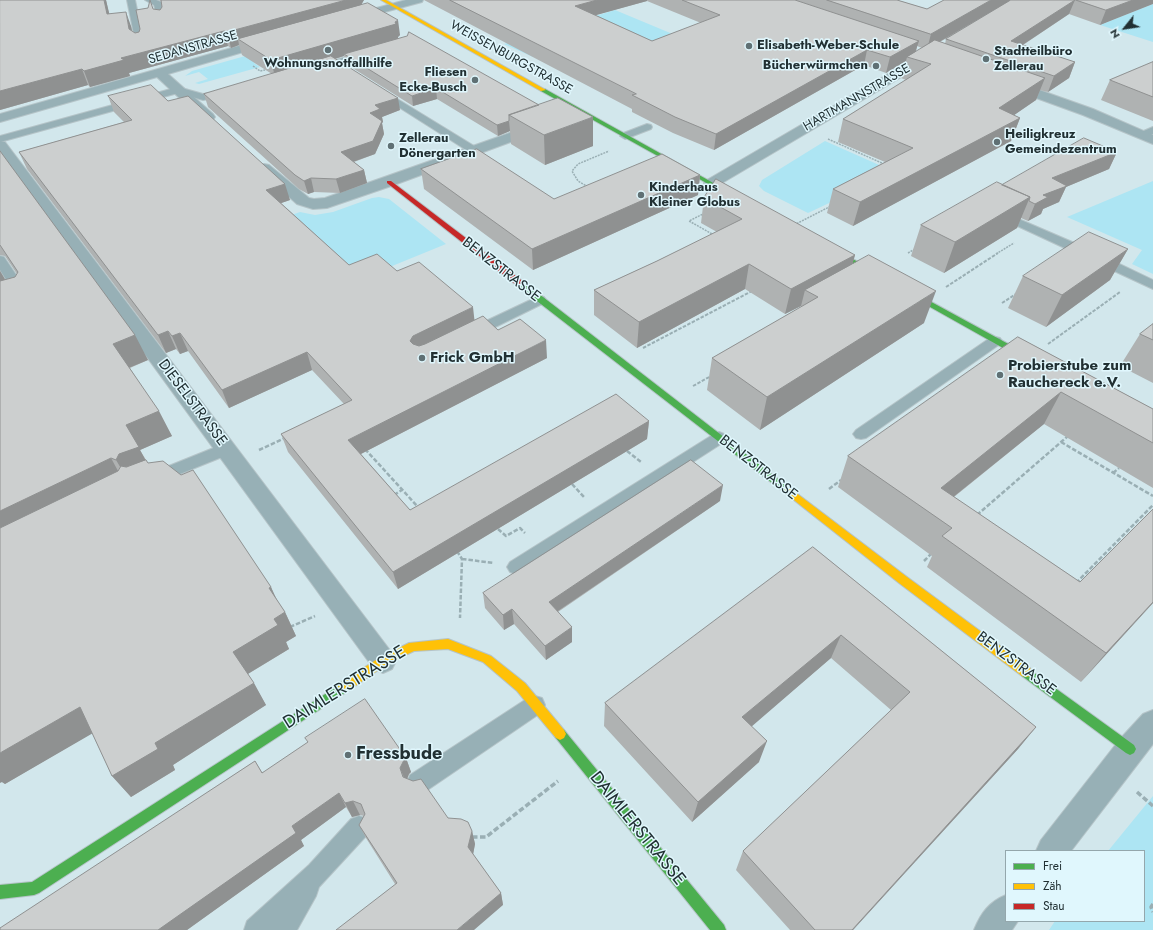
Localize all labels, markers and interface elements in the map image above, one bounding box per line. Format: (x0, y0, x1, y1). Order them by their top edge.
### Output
north arrow (1105, 8, 1145, 48)
street label: WEISSENBURGSTRASSE (447, 18, 575, 98)
text: N (1105, 26, 1124, 42)
street label: SEDANSTRASSE (147, 28, 239, 68)
place label: Elisabeth-Weber-Schule (757, 38, 899, 54)
marker: Elisabeth-Weber-Schule (744, 41, 754, 51)
place label: Stadtteilbüro Zellerau (994, 44, 1072, 75)
marker: Wohnungsnotfallhilfe (323, 45, 333, 55)
marker: Stadtteilbüro Zellerau (981, 54, 991, 64)
place label: Wohnungsnotfallhilfe (264, 56, 392, 72)
place label: Bücherwürmchen (763, 58, 868, 74)
street label: HARTMANNSTRASSE (801, 61, 913, 135)
marker: Bücherwürmchen (871, 61, 881, 71)
place label: Fliesen Ecke-Busch (399, 65, 467, 96)
marker: Fliesen Ecke-Busch (470, 75, 480, 85)
place label: Heiligkreuz Gemeindezentrum (1005, 127, 1117, 158)
place label: Zellerau Dönergarten (399, 131, 476, 162)
marker: Heiligkreuz Gemeindezentrum (992, 137, 1002, 147)
marker: Zellerau Dönergarten (386, 141, 396, 151)
place label: Kinderhaus Kleiner Globus (649, 180, 740, 211)
marker: Kinderhaus Kleiner Globus (636, 190, 646, 200)
street label: BENZSTRASSE (458, 234, 544, 306)
place label: Frick GmbH (430, 349, 514, 367)
marker: Frick GmbH (417, 353, 427, 363)
street label: DIESELSTRASSE (154, 356, 230, 450)
place label: Probierstube zum Rauchereck e.V. (1008, 357, 1131, 392)
marker: Probierstube zum Rauchereck e.V. (995, 370, 1005, 380)
street label: BENZSTRASSE (715, 432, 801, 504)
street label: BENZSTRASSE (973, 628, 1059, 700)
street label: DAIMLERSTRASSE (280, 642, 410, 734)
place label: Fressbude (356, 744, 442, 766)
marker: Fressbude (343, 750, 353, 760)
street label: DAIMLERSTRASSE (584, 768, 690, 890)
legend (1005, 850, 1145, 922)
text: Frei (1043, 857, 1062, 875)
text: Zäh (1043, 877, 1062, 895)
text: Stau (1043, 897, 1065, 915)

